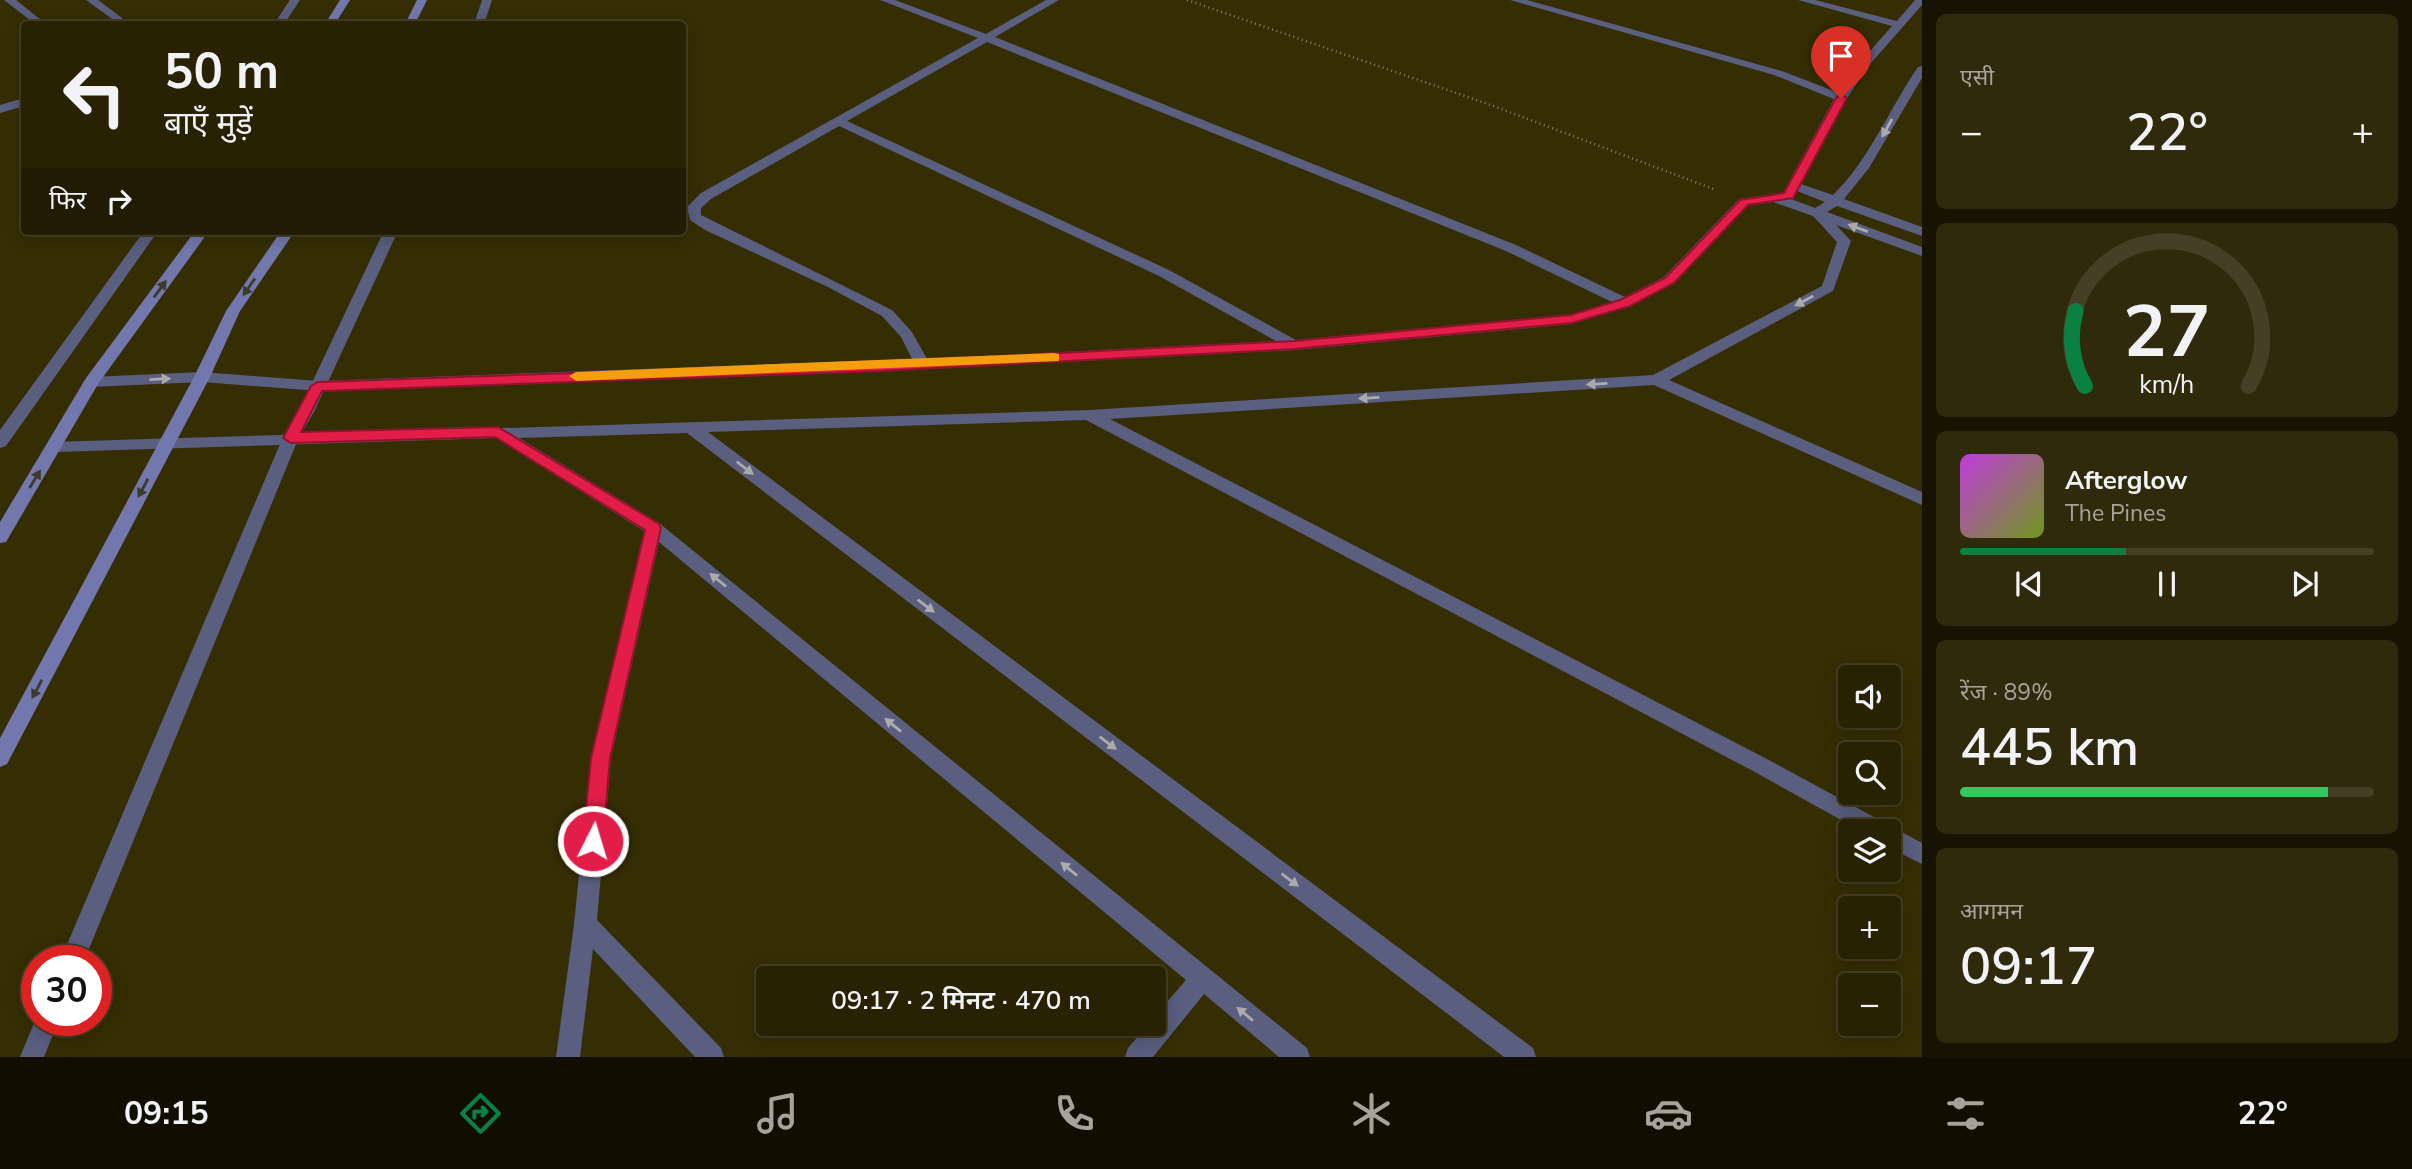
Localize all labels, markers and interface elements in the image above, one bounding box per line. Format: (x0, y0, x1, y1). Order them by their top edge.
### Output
pin (1811, 26, 1871, 98)
icon: arrive (1822, 37, 1860, 75)
text: 50 m (164, 38, 279, 105)
icon: left (49, 49, 140, 140)
text: एसी (1960, 62, 1994, 93)
text: 22° (2126, 97, 2208, 168)
text: बाएँ मुड़ें (164, 102, 253, 145)
text: − (1960, 107, 1983, 158)
text: + (2351, 107, 2374, 158)
one-way arrow (1881, 118, 1893, 138)
icon: right (100, 182, 138, 220)
text: फिर (49, 183, 86, 218)
one-way arrow (1847, 223, 1868, 234)
one-way arrow (242, 278, 256, 296)
one-way arrow (153, 280, 167, 298)
text: 27 (2123, 282, 2211, 382)
one-way arrow (1794, 295, 1814, 306)
text: km/h (2139, 368, 2195, 402)
one-way arrow (149, 373, 171, 384)
one-way arrow (1585, 379, 1607, 390)
one-way arrow (1358, 392, 1380, 403)
one-way arrow (736, 461, 754, 475)
text: Afterglow (2065, 463, 2188, 498)
one-way arrow (29, 469, 42, 488)
one-way arrow (137, 478, 149, 498)
text: The Pines (2065, 498, 2166, 529)
icon: previous (2010, 565, 2048, 603)
icon: pause (2148, 565, 2186, 603)
icon: next (2286, 565, 2324, 603)
one-way arrow (709, 573, 727, 588)
one-way arrow (917, 599, 935, 613)
map controls (1838, 665, 1901, 1036)
button: sound (1838, 665, 1901, 728)
text: रेंज · 89% (1960, 677, 2053, 708)
one-way arrow (31, 679, 42, 699)
text: 445 km (1960, 712, 2139, 783)
one-way arrow (885, 718, 902, 733)
one-way arrow (1099, 736, 1117, 750)
button: search (1838, 742, 1901, 805)
position arrow (556, 804, 630, 878)
button: layers (1838, 819, 1901, 882)
one-way arrow (1061, 862, 1078, 877)
one-way arrow (1280, 873, 1299, 887)
button: + (1838, 896, 1901, 959)
text: आगमन (1960, 896, 2023, 927)
text: 09:17 (1960, 931, 2097, 1002)
speed limit sign: 30 (21, 945, 112, 1036)
button: − (1838, 973, 1901, 1036)
text: 09:17 · 2 मिनट · 470 m (831, 983, 1091, 1018)
one-way arrow (1237, 1006, 1255, 1021)
icon: directions (456, 1089, 505, 1138)
icon: music (753, 1089, 802, 1138)
icon: phone (1050, 1089, 1099, 1138)
icon: climate (1347, 1089, 1396, 1138)
icon: car (1644, 1089, 1693, 1138)
icon: filters (1941, 1089, 1990, 1138)
text: 09:15 (124, 1092, 209, 1135)
text: 22° (2237, 1092, 2288, 1135)

